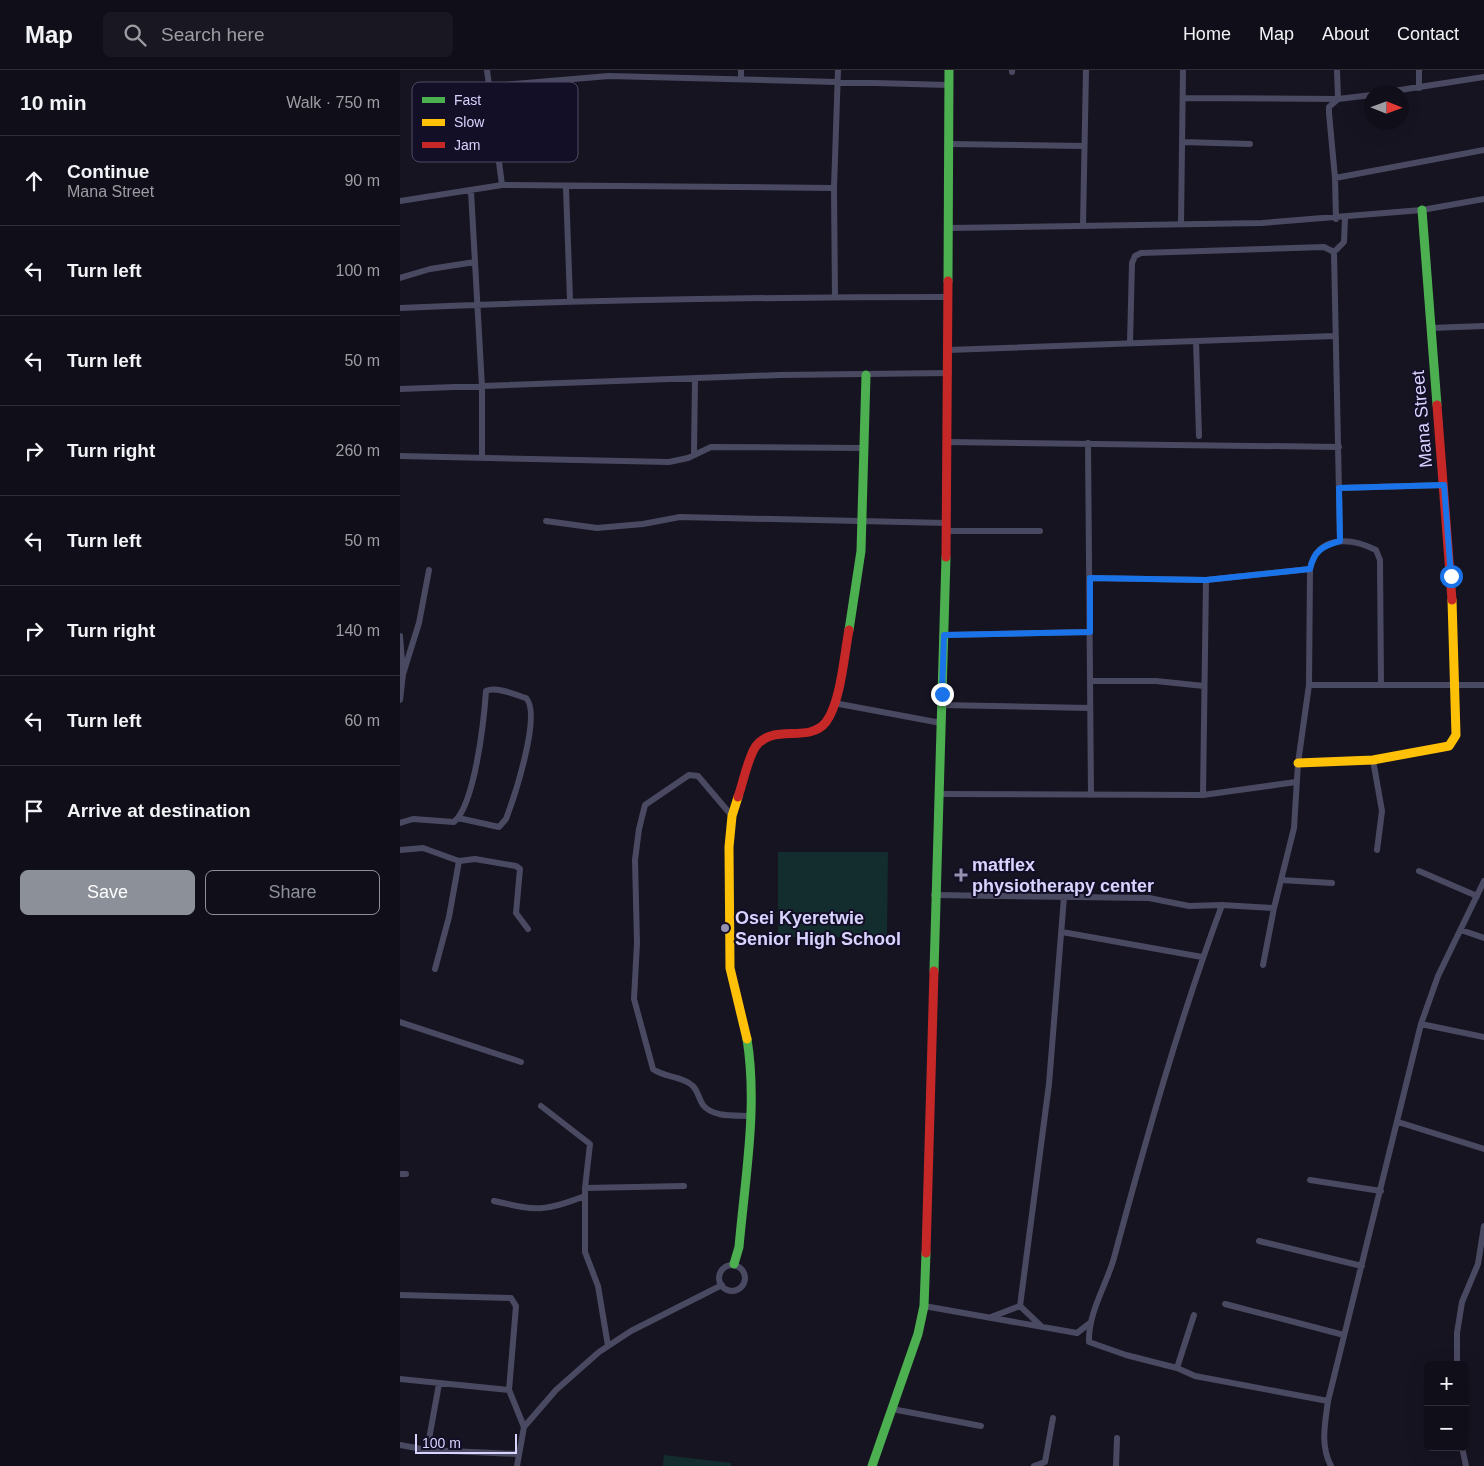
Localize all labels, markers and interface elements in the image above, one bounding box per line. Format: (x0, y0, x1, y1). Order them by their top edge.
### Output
search box (103, 12, 453, 57)
text: Map (25, 21, 73, 48)
icon: search (121, 21, 149, 49)
text: Search here (161, 24, 265, 45)
text: Home (1183, 24, 1231, 44)
text: Map (1259, 24, 1294, 44)
text: About (1322, 24, 1369, 44)
text: Contact (1397, 24, 1459, 44)
legend (412, 82, 578, 162)
north arrow (1364, 85, 1409, 130)
text: 10 min (20, 91, 87, 114)
text: Fast (454, 92, 481, 108)
text: Walk · 750 m (286, 94, 380, 111)
text: Slow (454, 114, 485, 130)
text: Jam (454, 137, 480, 153)
text: Continue (67, 161, 149, 182)
icon: ahead (20, 167, 48, 195)
text: 90 m (344, 172, 380, 189)
text: Mana Street (67, 183, 154, 200)
icon: left (20, 257, 48, 285)
text: Turn left (67, 260, 142, 281)
text: 100 m (336, 262, 380, 279)
icon: left (20, 347, 48, 375)
text: Turn left (67, 350, 142, 371)
text: 50 m (344, 352, 380, 369)
street label: Mana Street (1408, 369, 1436, 469)
icon: right (20, 437, 48, 465)
text: Turn right (67, 440, 155, 461)
text: 260 m (336, 442, 380, 459)
icon: left (20, 527, 48, 555)
text: Turn left (67, 530, 142, 551)
text: 50 m (344, 532, 380, 549)
route start (1440, 565, 1463, 588)
icon: right (20, 617, 48, 645)
text: Turn right (67, 620, 155, 641)
text: 140 m (336, 622, 380, 639)
route end (931, 683, 954, 706)
icon: left (20, 707, 48, 735)
text: Turn left (67, 710, 142, 731)
text: 60 m (344, 712, 380, 729)
icon: arrive (20, 797, 48, 825)
text: Arrive at destination (67, 800, 251, 821)
place label: matflex physiotherapy center (972, 855, 1154, 896)
marker: matflex physiotherapy center (954, 868, 968, 882)
button: Save (20, 870, 195, 915)
button: Share (205, 870, 380, 915)
place label: Osei Kyeretwie Senior High School (735, 908, 901, 949)
marker: Osei Kyeretwie Senior High School (719, 922, 731, 934)
map controls (1424, 1361, 1469, 1451)
button: + (1424, 1361, 1469, 1406)
button: − (1424, 1406, 1469, 1451)
scale bar (415, 1431, 518, 1454)
text: 100 m (422, 1435, 461, 1451)

